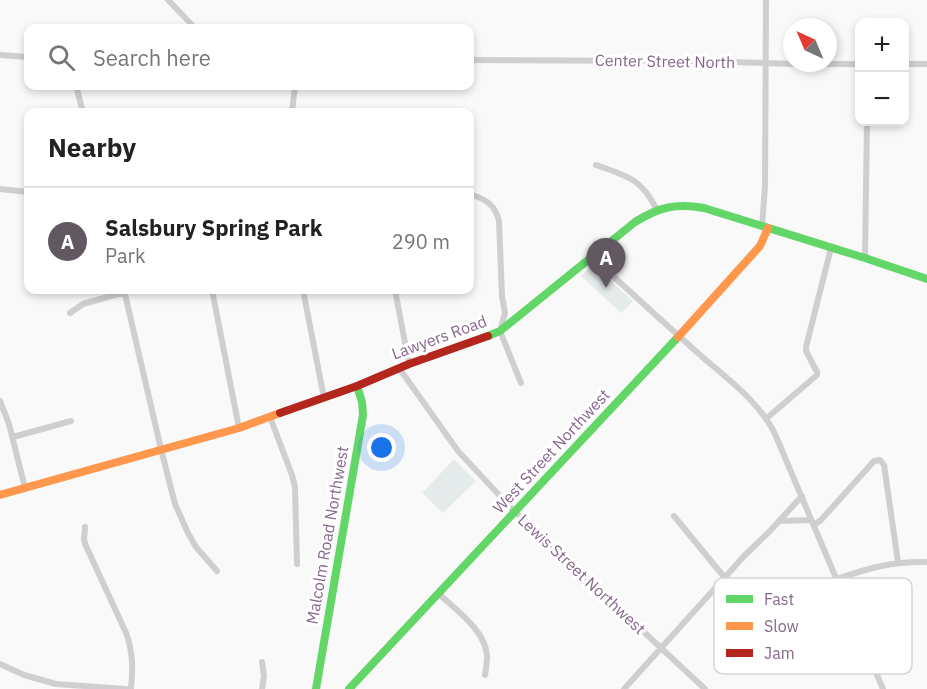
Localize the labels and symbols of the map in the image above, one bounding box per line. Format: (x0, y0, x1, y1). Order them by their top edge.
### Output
north arrow (783, 18, 837, 72)
street label: Center Street North (595, 50, 735, 72)
pin: A (586, 238, 626, 288)
street label: Lawyers Road (389, 311, 489, 363)
street label: West Street Northwest (488, 385, 614, 517)
your location (367, 433, 396, 462)
street label: Malcolm Road Northwest (301, 444, 353, 626)
street label: Lewis Street Northwest (514, 510, 650, 638)
legend (714, 578, 912, 674)
text: Fast (764, 589, 794, 609)
text: Slow (764, 616, 799, 636)
text: Jam (764, 643, 795, 663)

